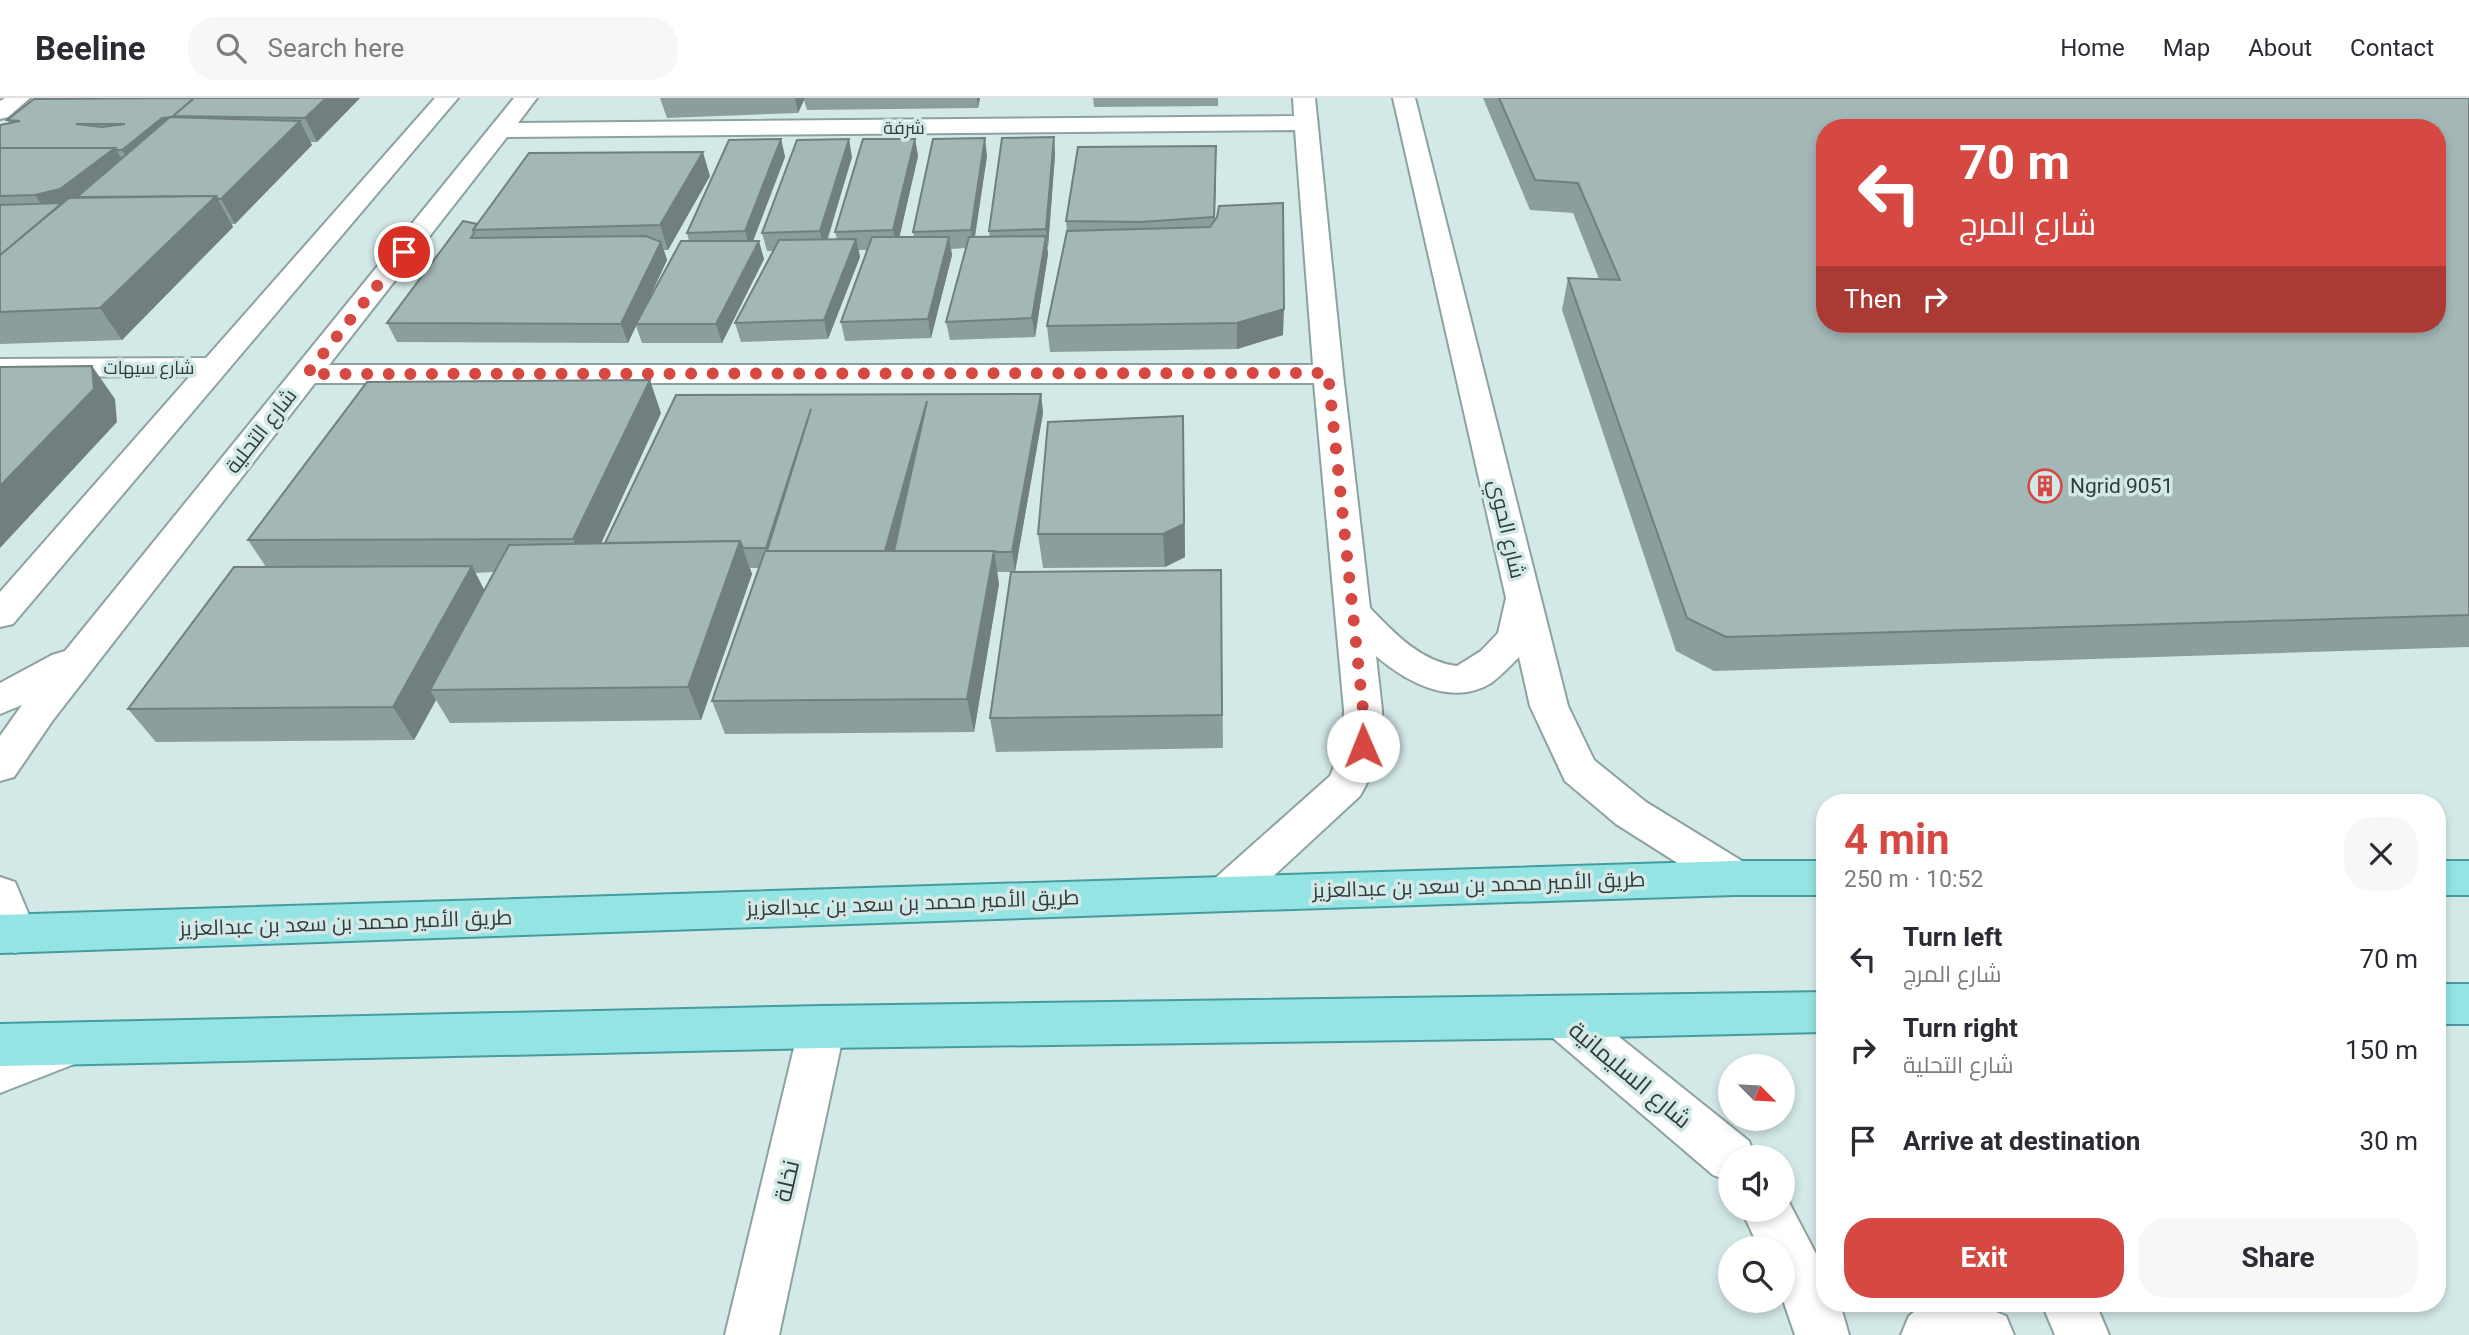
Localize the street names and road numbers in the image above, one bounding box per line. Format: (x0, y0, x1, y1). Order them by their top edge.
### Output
street label: شرفة (883, 117, 925, 139)
street label: شارع سيهات (104, 357, 194, 380)
street label: شارع التحلية (220, 384, 303, 479)
street label: شارع الحوي (1480, 477, 1530, 582)
street label: طريق الأمير محمد بن سعد بن عبدالعزيز (1311, 867, 1646, 904)
street label: طريق الأمير محمد بن سعد بن عبدالعزيز (745, 885, 1080, 922)
street label: طريق الأمير محمد بن سعد بن عبدالعزيز (178, 905, 513, 942)
street label: شارع السليمانية (1562, 1016, 1697, 1136)
street label: نخلة (769, 1157, 805, 1205)

